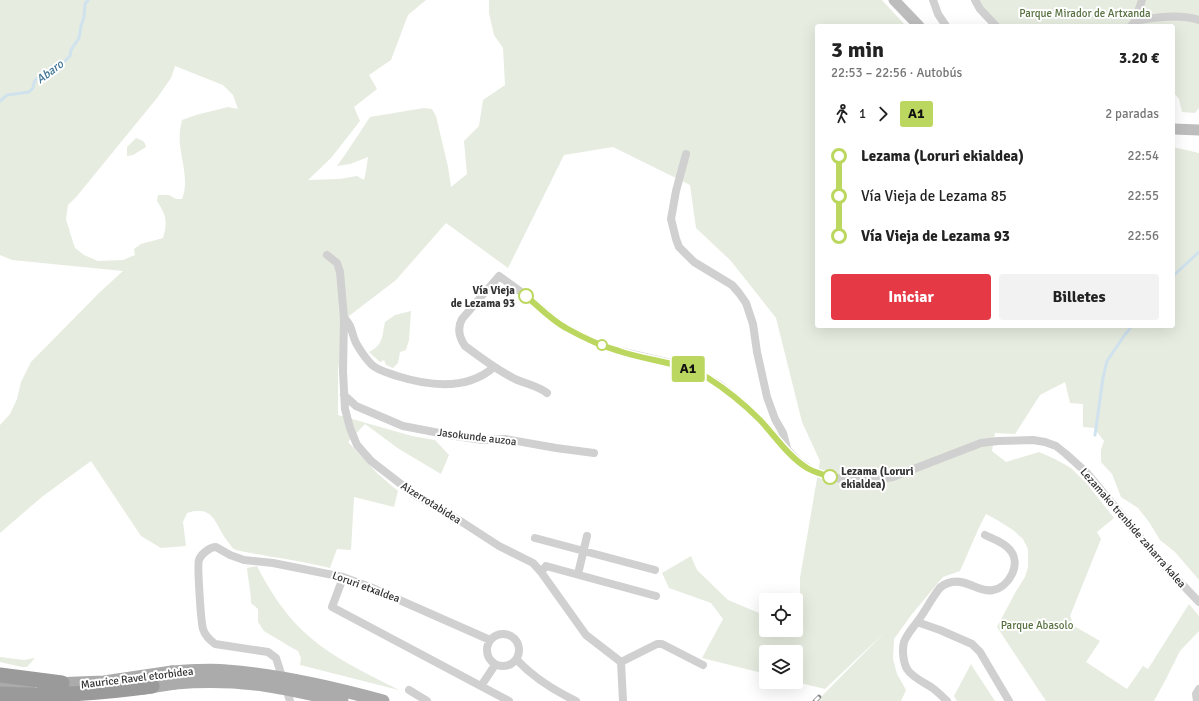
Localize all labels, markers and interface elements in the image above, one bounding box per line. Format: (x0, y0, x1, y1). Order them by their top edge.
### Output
park label: Parque Mirador de Artxanda (1019, 7, 1151, 20)
text: 3 min (831, 36, 884, 63)
text: 3.20 € (1119, 49, 1159, 67)
water label: Abaro (33, 56, 67, 87)
text: 22:53 – 22:56 · Autobús (831, 65, 962, 81)
icon: walk (831, 103, 853, 125)
icon: forward (872, 103, 894, 125)
text: A1 (908, 105, 925, 122)
text: 1 (859, 106, 866, 122)
text: 2 paradas (1105, 106, 1159, 122)
text: Lezama (Loruri ekialdea) (861, 147, 1024, 165)
text: 22:54 (1127, 148, 1159, 164)
text: Vía Vieja de Lezama 85 (861, 187, 1007, 205)
text: 22:55 (1127, 188, 1159, 204)
text: Vía Vieja de Lezama 93 (861, 227, 1010, 245)
text: 22:56 (1127, 228, 1159, 244)
button: Iniciar (831, 274, 991, 320)
button: Billetes (999, 274, 1159, 320)
place label: Vía Vieja de Lezama 93 (451, 284, 515, 310)
marker: Vía Vieja de Lezama 93 (518, 288, 534, 304)
unlabelled marker (596, 339, 608, 351)
line badge: A1 (670, 356, 706, 382)
text: A1 (680, 360, 696, 377)
street label: Jasokunde auzoa (437, 426, 518, 448)
place label: Lezama (Loruri ekialdea) (841, 465, 913, 491)
street label: Lezamako trenbide zaharra kalea (1077, 465, 1189, 591)
marker: Lezama (Loruri ekialdea) (822, 469, 838, 485)
street label: Aizerrotabidea (398, 479, 464, 527)
street label: Loruri etxaldea (330, 569, 402, 605)
map controls (759, 593, 803, 689)
button: locate (759, 593, 803, 637)
park label: Parque Abasolo (1001, 619, 1074, 632)
button: layers (759, 645, 803, 689)
street label: Maurice Ravel etorbidea (80, 665, 194, 691)

